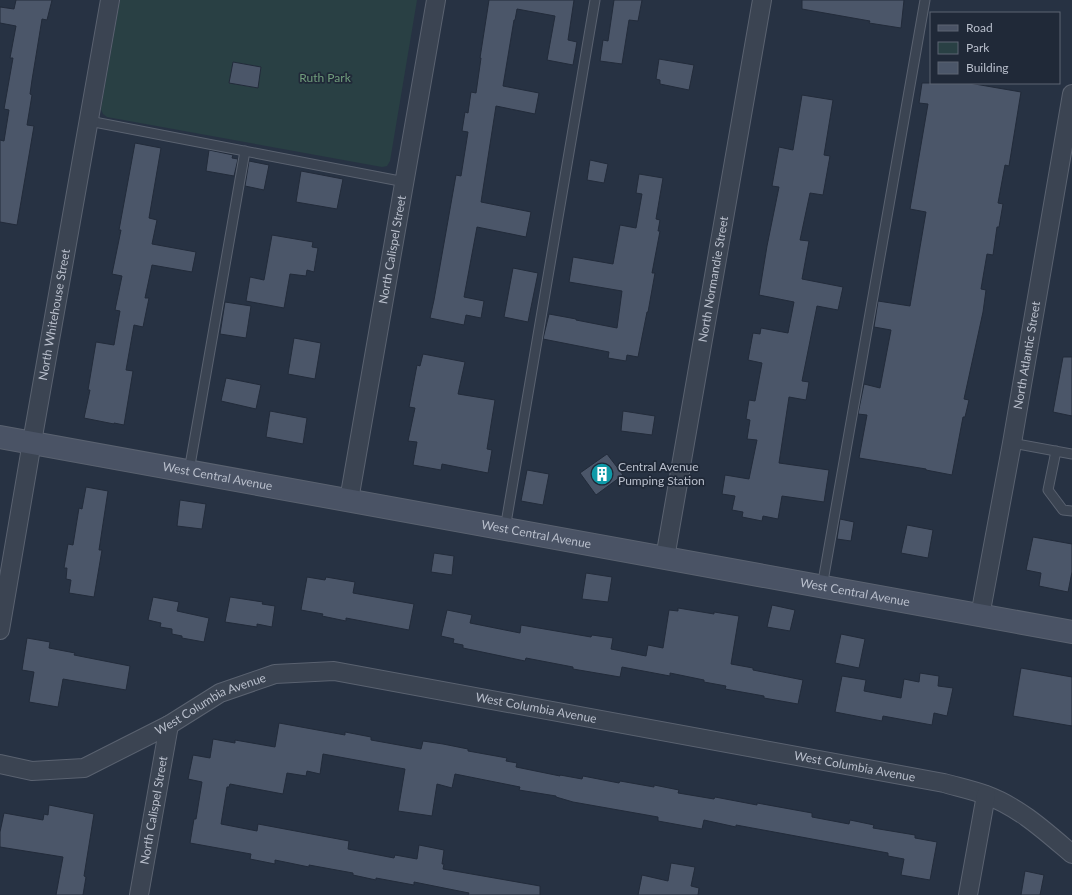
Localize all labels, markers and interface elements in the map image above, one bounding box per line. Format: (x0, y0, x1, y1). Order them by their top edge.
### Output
legend (930, 12, 1060, 84)
text: Road (966, 20, 993, 35)
text: Park (966, 40, 990, 55)
text: Building (966, 60, 1009, 75)
park label: Ruth Park (299, 70, 352, 85)
street label: North Calispel Street (375, 194, 409, 305)
street label: North Normandie Street (695, 214, 731, 343)
street label: North Whitehouse Street (35, 247, 73, 381)
street label: North Atlantic Street (1010, 299, 1043, 410)
street label: West Central Avenue (161, 459, 274, 493)
place label: Central Avenue Pumping Station (618, 459, 705, 488)
building icon: Central Avenue Pumping Station (589, 461, 615, 487)
street label: West Central Avenue (480, 517, 592, 551)
street label: West Central Avenue (799, 575, 911, 609)
street label: West Columbia Avenue (152, 670, 268, 738)
street label: West Columbia Avenue (474, 689, 598, 726)
street label: West Columbia Avenue (793, 748, 917, 785)
street label: North Calispel Street (137, 754, 171, 866)

